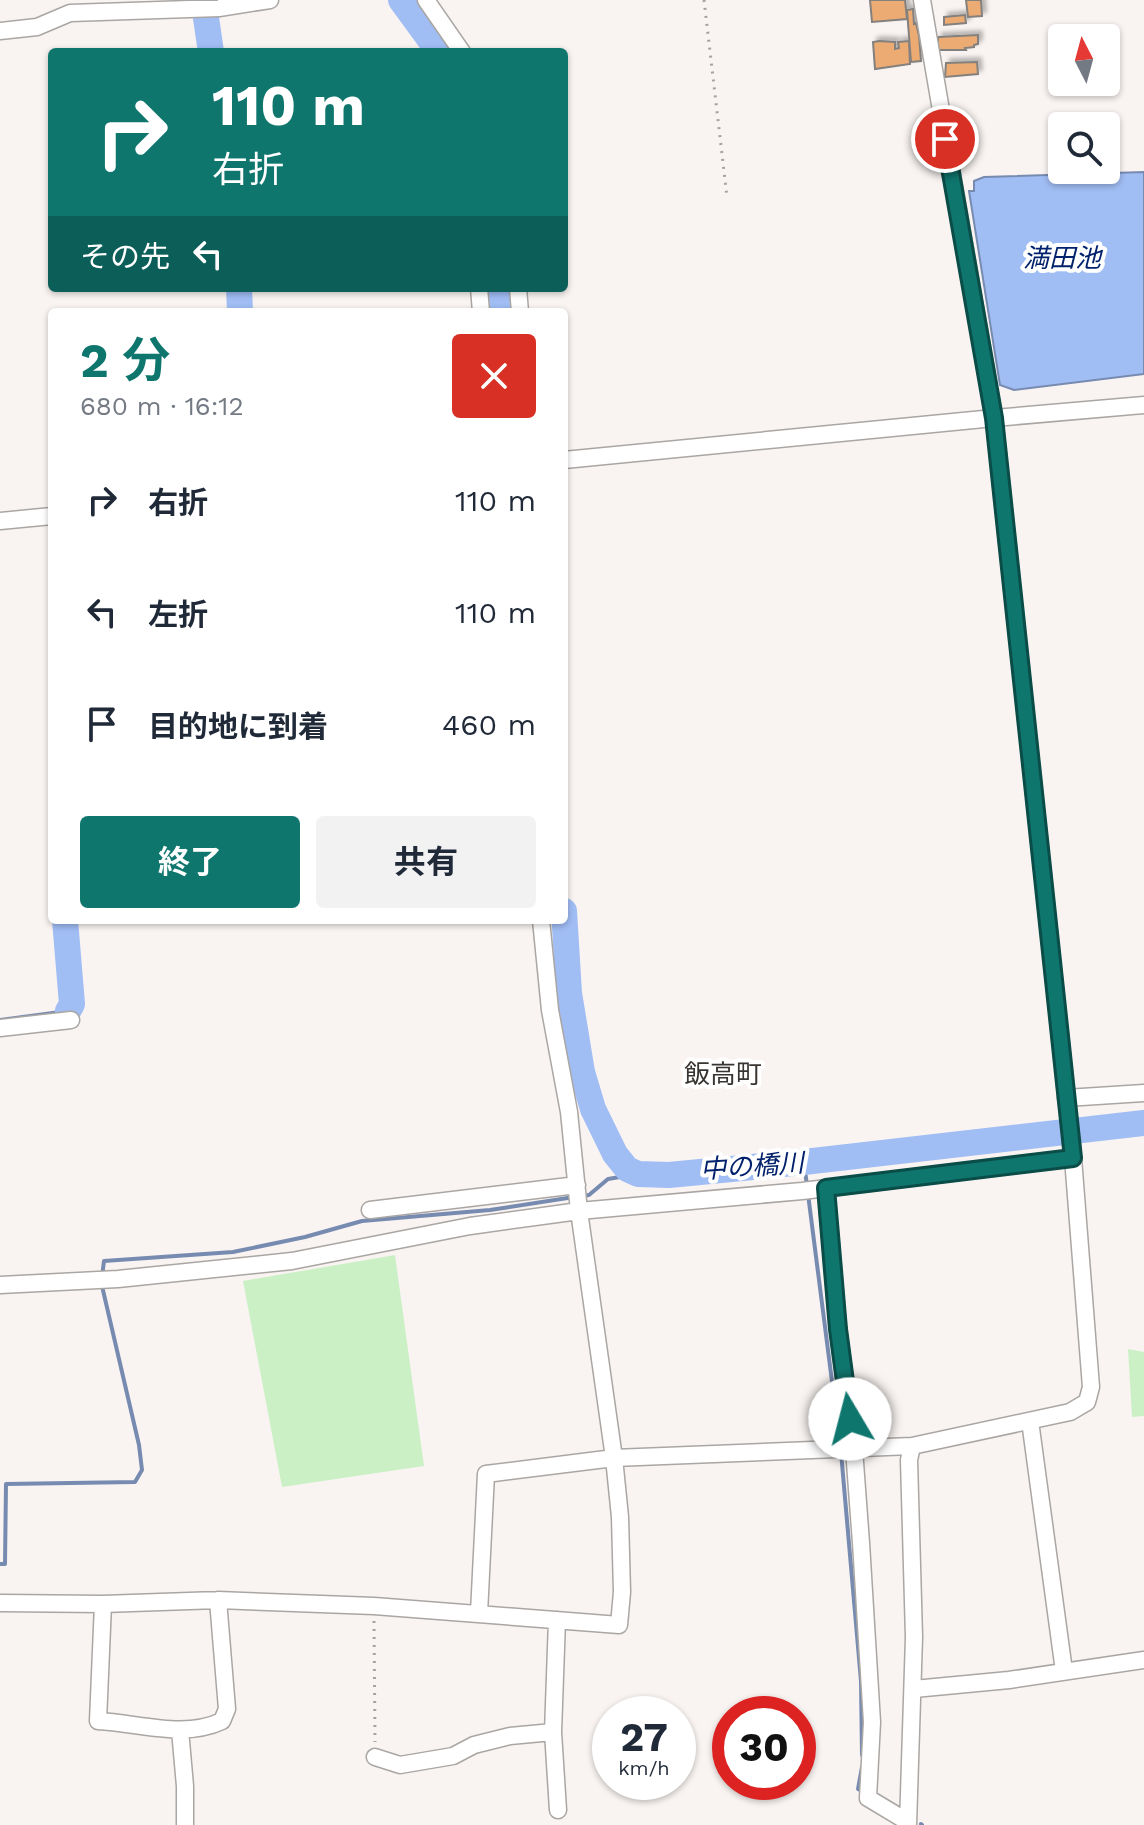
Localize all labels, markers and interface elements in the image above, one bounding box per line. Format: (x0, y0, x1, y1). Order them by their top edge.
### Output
north arrow (1048, 24, 1120, 96)
map controls (1048, 24, 1120, 184)
text: 110 m (212, 73, 365, 139)
icon: right (80, 80, 184, 184)
pin (911, 105, 979, 173)
button: search (1048, 112, 1120, 184)
icon: arrive (923, 117, 967, 161)
text: 右折 (212, 149, 284, 191)
icon: left (186, 232, 230, 276)
text: その先 (80, 239, 170, 274)
water label: 満田池 (1023, 243, 1104, 273)
text: 2 分 (80, 332, 170, 389)
button: close (452, 334, 536, 418)
text: 680 m · 16:12 (80, 391, 244, 421)
icon: right (80, 478, 124, 522)
text: 110 m (455, 483, 536, 518)
text: 右折 (148, 485, 208, 520)
icon: left (80, 590, 124, 634)
text: 110 m (455, 595, 536, 630)
text: 左折 (148, 597, 208, 632)
icon: arrive (80, 702, 124, 746)
text: 460 m (442, 707, 536, 742)
text: 目的地に到着 (148, 709, 328, 744)
button: 終了 (80, 816, 300, 908)
button: 共有 (316, 816, 536, 908)
district label: 飯高町 (684, 1059, 762, 1089)
water label: 中の橋川 (699, 1147, 808, 1185)
position arrow (808, 1377, 892, 1461)
speed limit sign: 30 (712, 1696, 816, 1800)
text: 27 (620, 1714, 668, 1761)
text: km/h (618, 1756, 670, 1780)

